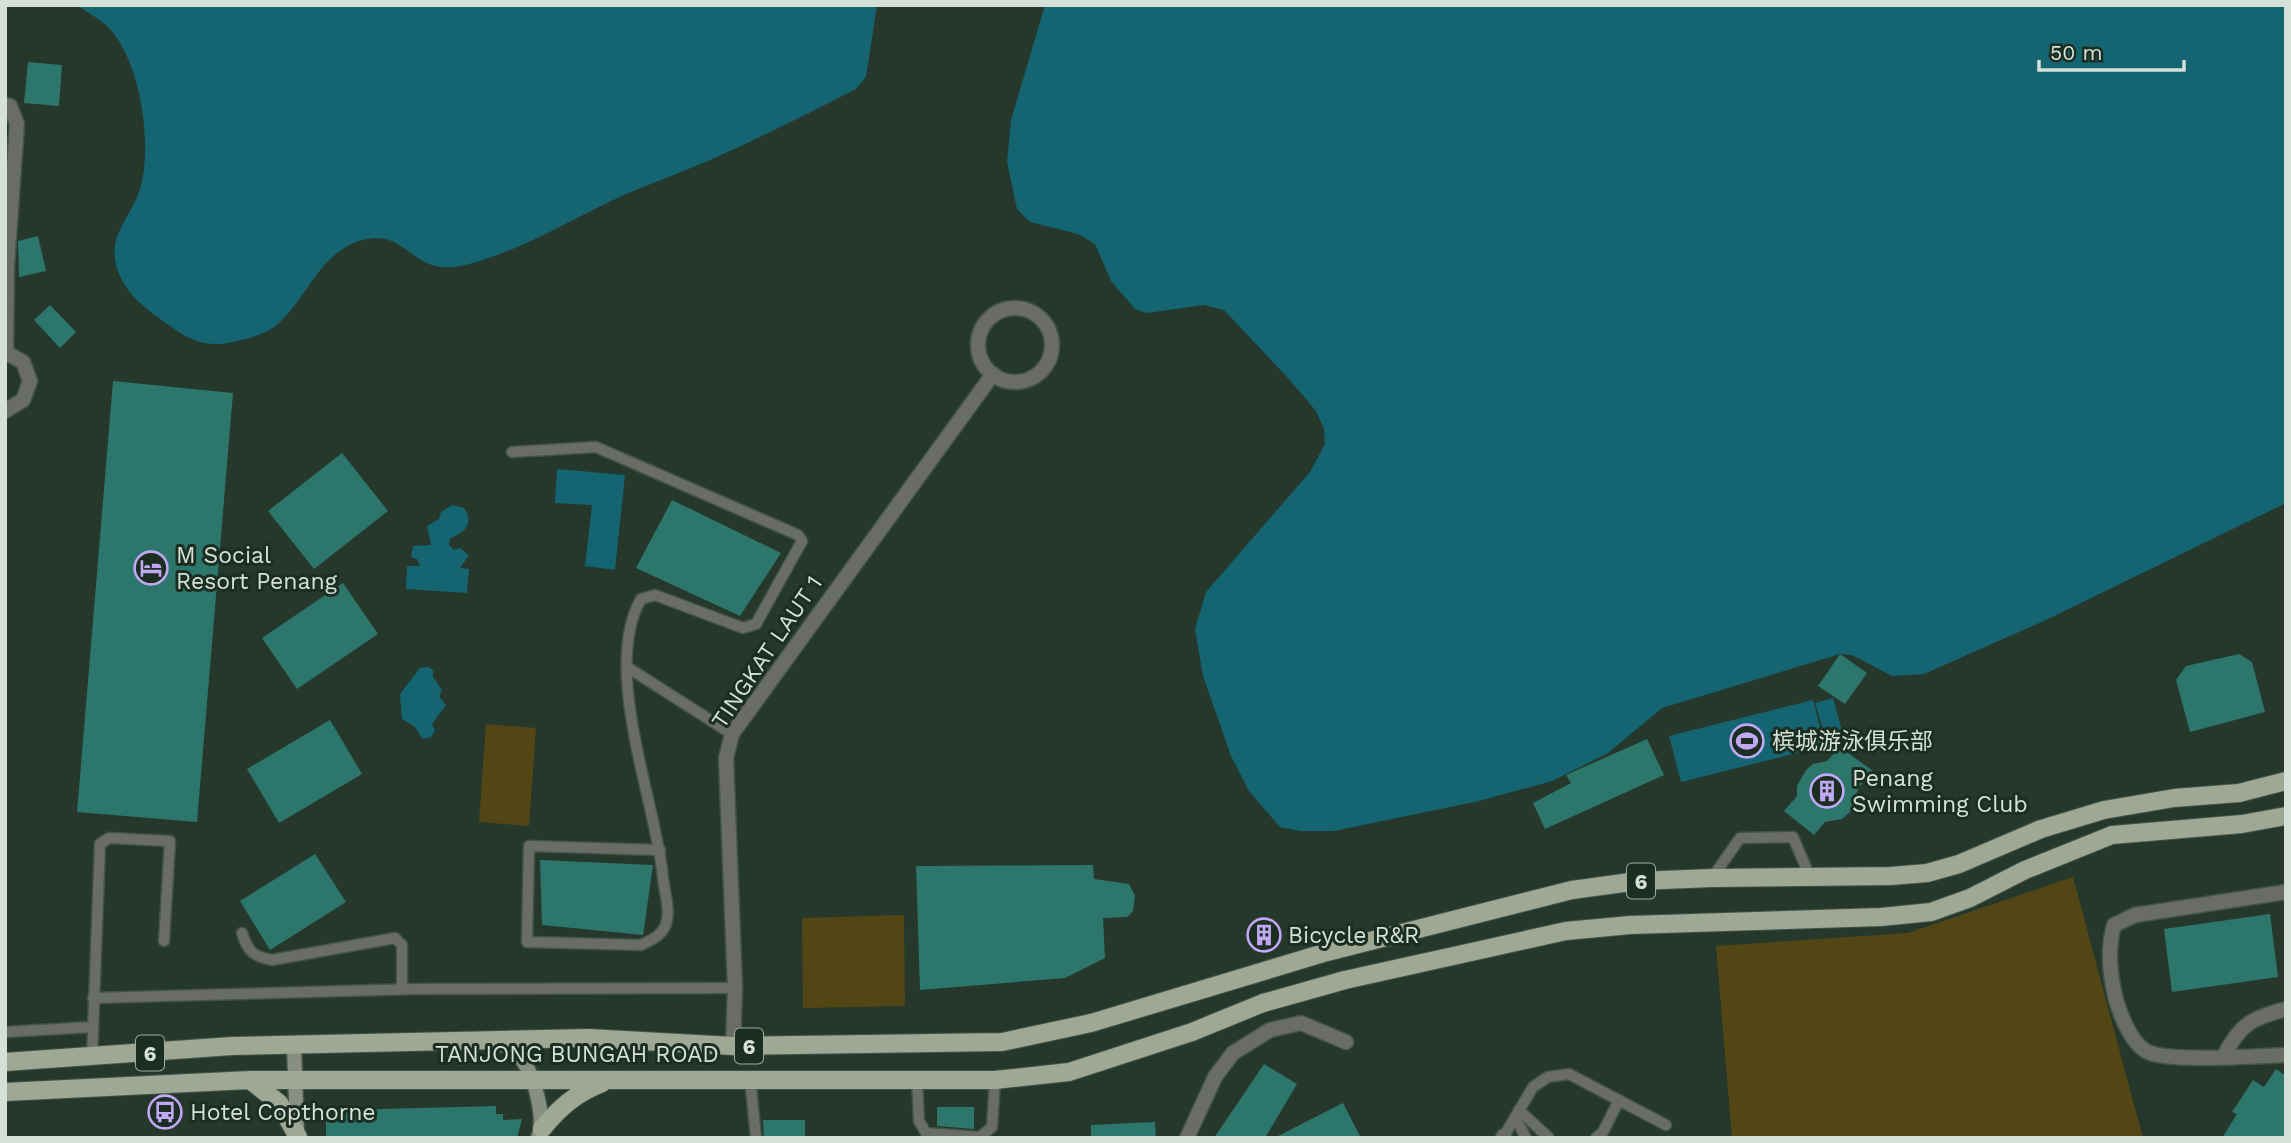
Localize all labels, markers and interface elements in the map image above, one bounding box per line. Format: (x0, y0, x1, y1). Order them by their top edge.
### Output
scale bar (2039, 28, 2184, 72)
text: 50 m (2050, 40, 2102, 65)
place label: M Social Resort Penang (176, 542, 338, 595)
hotel icon: M Social Resort Penang (132, 549, 170, 587)
street label: TINGKAT LAUT 1 (706, 571, 828, 733)
sports icon: 槟城游泳俱乐部 (1728, 722, 1766, 760)
place label: 槟城游泳俱乐部 (1772, 728, 1933, 755)
place label: Penang Swimming Club (1852, 765, 2028, 818)
building icon: Penang Swimming Club (1808, 772, 1846, 810)
road number: 6 (1627, 864, 1655, 898)
building icon: Bicycle R&R (1245, 916, 1283, 954)
place label: Bicycle R&R (1288, 922, 1419, 949)
road number: 6 (735, 1028, 763, 1064)
road number: 6 (136, 1036, 164, 1070)
street label: TANJONG BUNGAH ROAD (435, 1041, 719, 1068)
bus stop icon: Hotel Copthorne (146, 1093, 184, 1131)
place label: Hotel Copthorne (190, 1099, 376, 1126)

